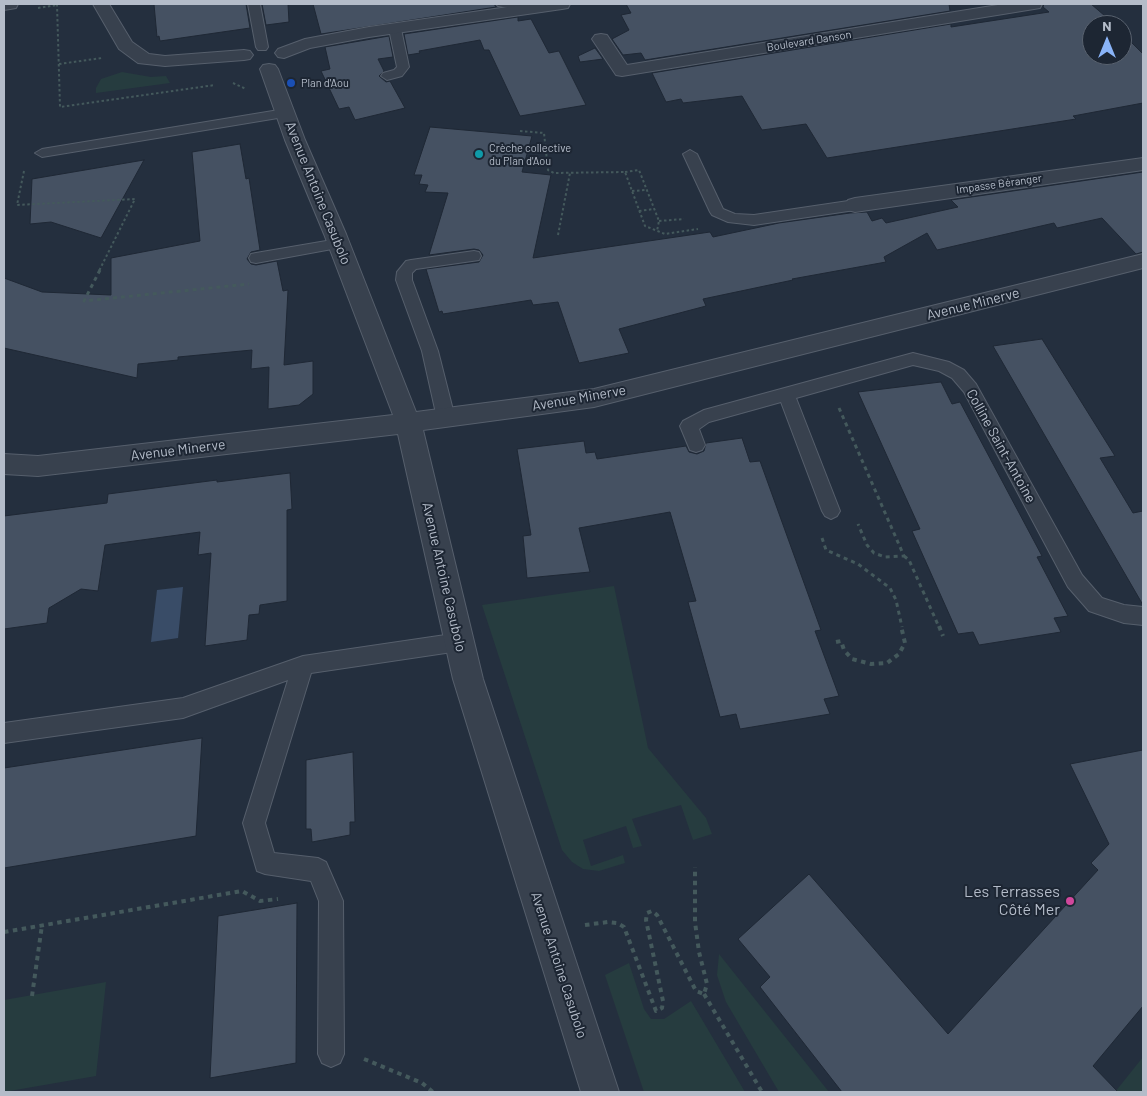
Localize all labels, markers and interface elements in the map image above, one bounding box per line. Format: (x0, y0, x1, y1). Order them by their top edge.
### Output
north arrow (1082, 15, 1132, 65)
text: N (1102, 17, 1112, 34)
street label: Boulevard Danson (766, 28, 852, 54)
place label: Plan d'Aou (301, 76, 349, 90)
marker: Plan d'Aou (285, 77, 297, 89)
street label: Avenue Antoine Casubolo (282, 119, 354, 267)
place label: Crèche collective du Plan d'Aou (489, 141, 571, 167)
marker: Crèche collective du Plan d'Aou (473, 148, 485, 160)
street label: Impasse Béranger (955, 171, 1043, 197)
street label: Avenue Minerve (925, 284, 1021, 324)
street label: Avenue Minerve (531, 381, 627, 415)
street label: Colline Saint-Antoine (963, 386, 1039, 506)
street label: Avenue Minerve (130, 436, 226, 464)
street label: Avenue Antoine Casubolo (419, 501, 469, 653)
place label: Les Terrasses Côté Mer (964, 882, 1060, 920)
street label: Avenue Antoine Casubolo (527, 890, 591, 1040)
marker: Les Terrasses Côté Mer (1064, 895, 1076, 907)

